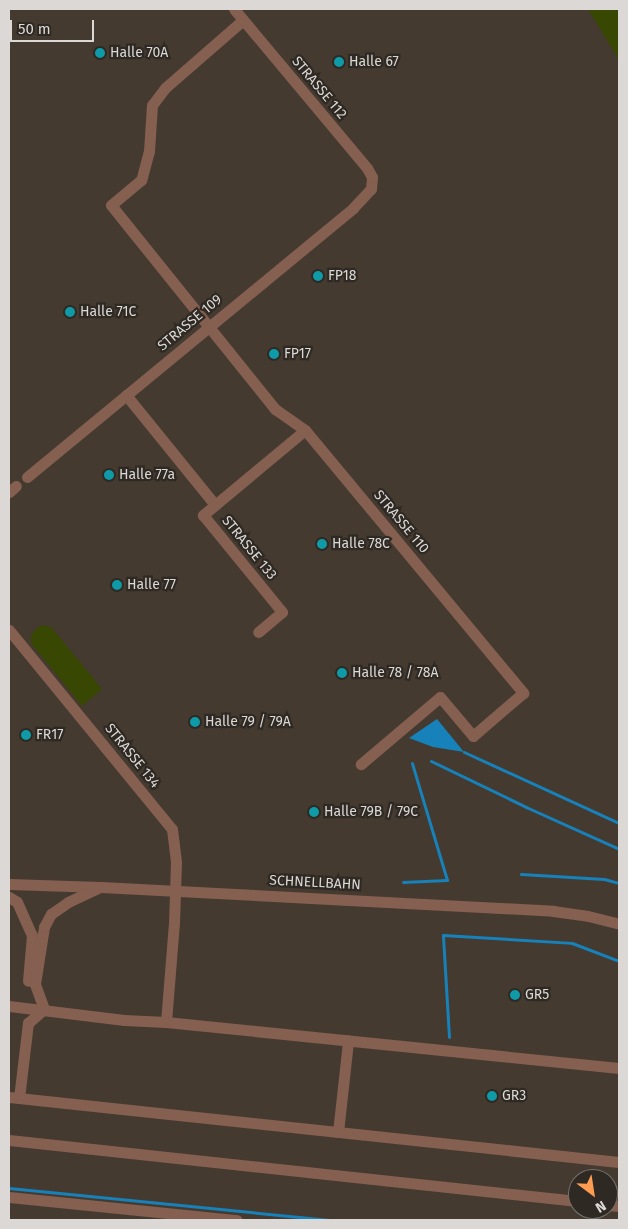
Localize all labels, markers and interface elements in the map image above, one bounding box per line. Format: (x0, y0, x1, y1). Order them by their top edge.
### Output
scale bar (12, 10, 96, 42)
text: 50 m (18, 20, 51, 38)
place label: Halle 70A (110, 45, 168, 61)
marker: Halle 70A (94, 47, 106, 59)
street label: STRASSE 112 (288, 53, 350, 123)
place label: Halle 67 (349, 54, 399, 70)
marker: Halle 67 (333, 56, 345, 68)
place label: FP18 (328, 268, 357, 284)
marker: FP18 (312, 270, 324, 282)
street label: STRASSE 109 (155, 291, 225, 355)
place label: Halle 71C (80, 304, 136, 320)
marker: Halle 71C (64, 306, 76, 318)
place label: FP17 (284, 346, 311, 362)
marker: FP17 (268, 348, 280, 360)
place label: Halle 77a (119, 467, 175, 483)
marker: Halle 77a (103, 469, 115, 481)
street label: STRASSE 110 (370, 487, 432, 557)
street label: STRASSE 133 (218, 513, 280, 583)
place label: Halle 78C (332, 536, 390, 552)
marker: Halle 78C (316, 538, 328, 550)
place label: Halle 77 (127, 577, 176, 593)
marker: Halle 77 (111, 579, 123, 591)
place label: Halle 78 / 78A (352, 665, 438, 681)
marker: Halle 78 / 78A (336, 667, 348, 679)
place label: Halle 79 / 79A (205, 714, 291, 730)
marker: Halle 79 / 79A (189, 716, 201, 728)
street label: STRASSE 134 (101, 720, 163, 792)
place label: FR17 (36, 727, 63, 743)
marker: FR17 (20, 729, 32, 741)
place label: Halle 79B / 79C (324, 804, 418, 820)
marker: Halle 79B / 79C (308, 806, 320, 818)
street label: SCHNELLBAHN (269, 872, 361, 894)
place label: GR5 (525, 987, 549, 1003)
marker: GR5 (509, 989, 521, 1001)
place label: GR3 (502, 1088, 526, 1104)
marker: GR3 (486, 1090, 498, 1102)
north arrow (568, 1169, 618, 1219)
text: N (592, 1197, 609, 1216)

